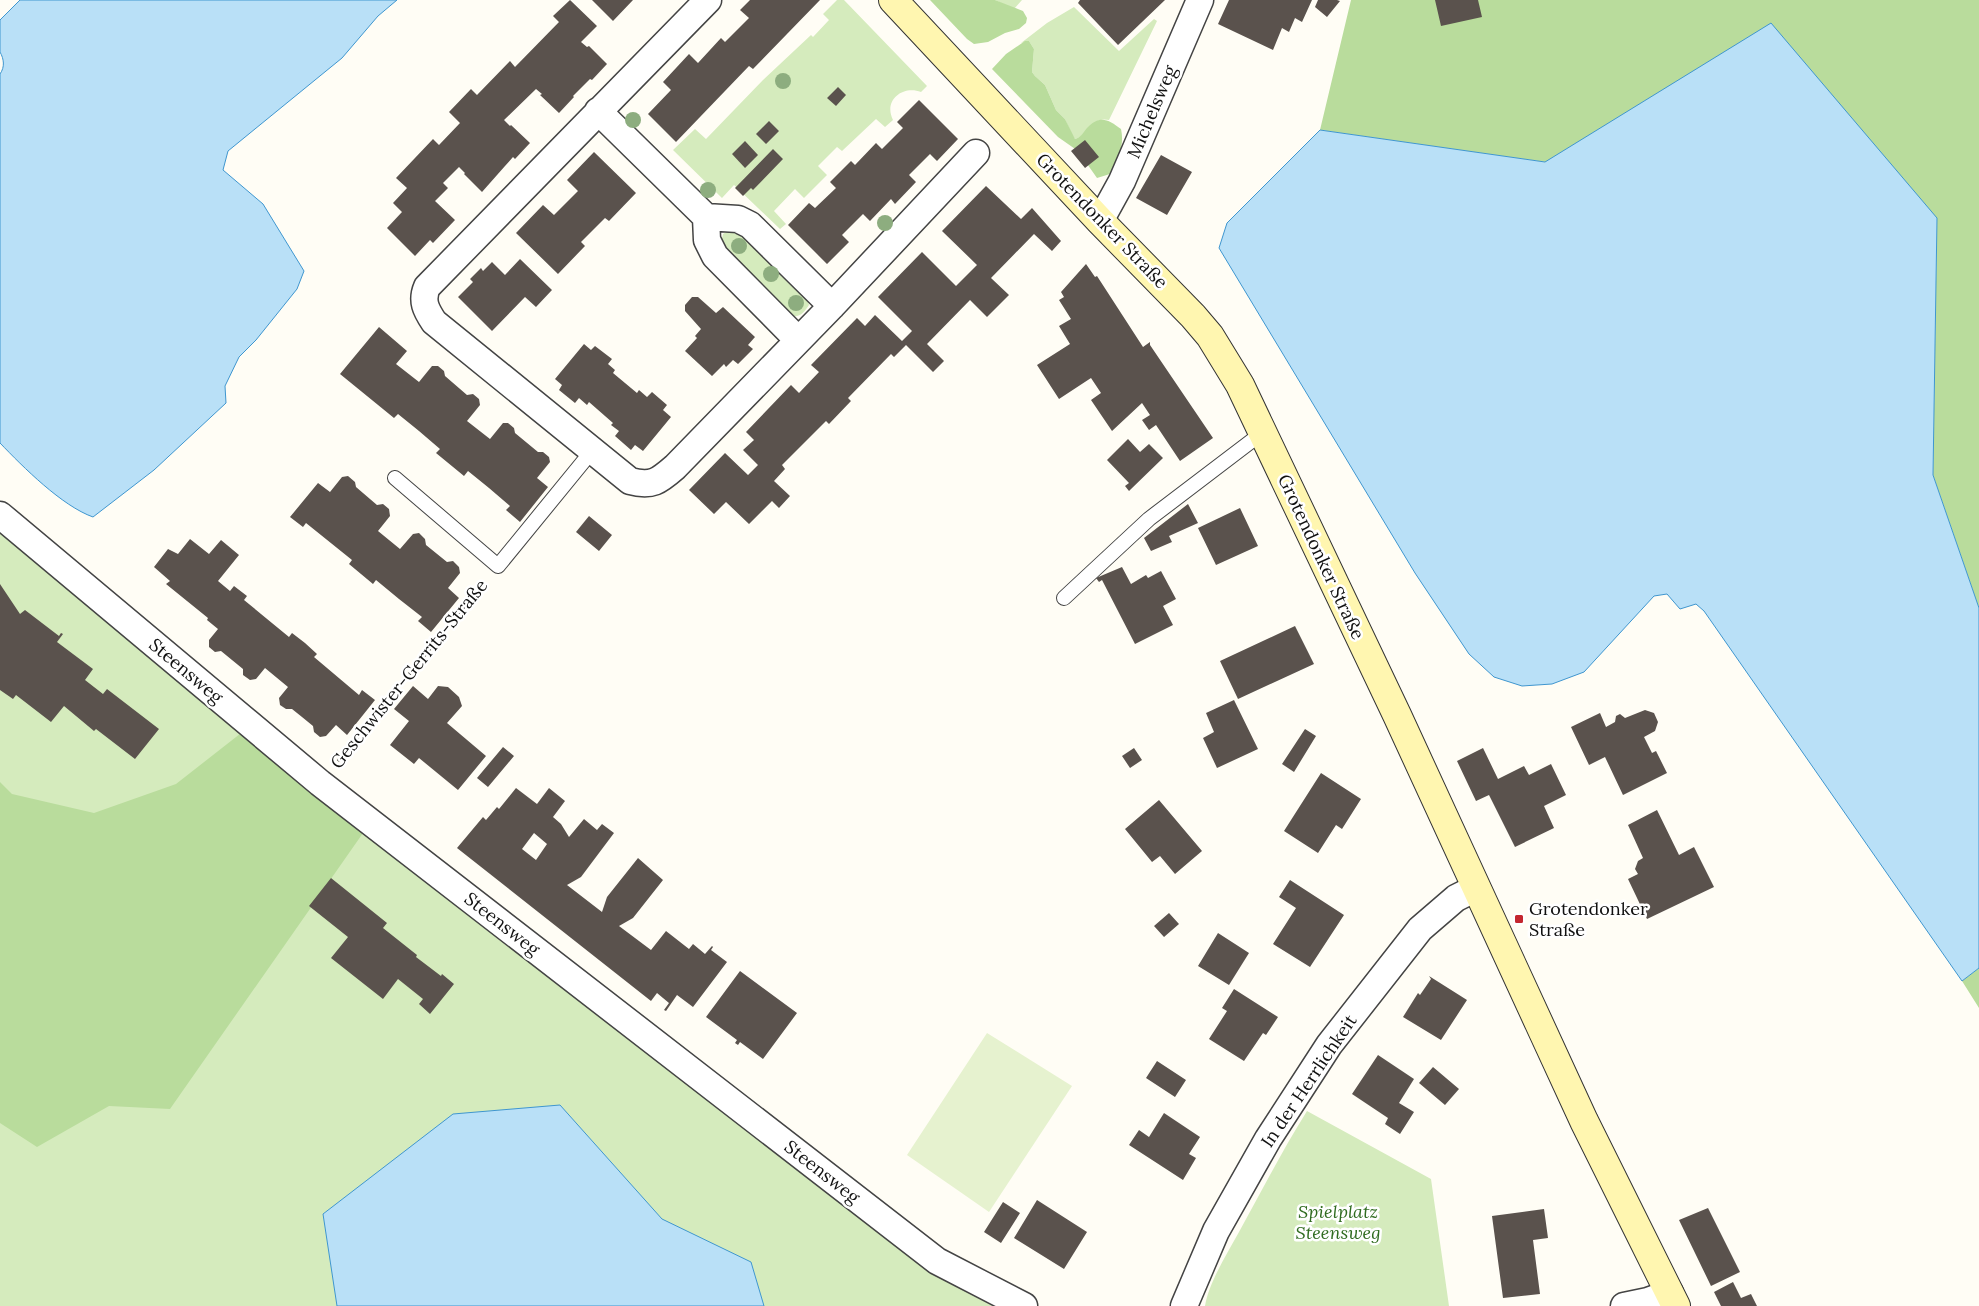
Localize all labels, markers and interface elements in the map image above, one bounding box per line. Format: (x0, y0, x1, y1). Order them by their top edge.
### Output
street label: Michelsweg (1122, 61, 1182, 162)
street label: Grotendonker Straße (1032, 148, 1173, 293)
street label: Grotendonker Straße (1273, 471, 1370, 643)
street label: Geschwister-Gerrits-Straße (325, 574, 492, 773)
street label: Steensweg (145, 633, 229, 709)
street label: Steensweg (460, 887, 546, 961)
place label: Grotendonker Straße (1529, 897, 1648, 941)
marker: Grotendonker Straße (1513, 913, 1525, 925)
street label: In der Herrlichkeit (1256, 1010, 1362, 1152)
street label: Steensweg (780, 1135, 866, 1209)
park label: Spielplatz Steensweg (1295, 1200, 1381, 1244)

